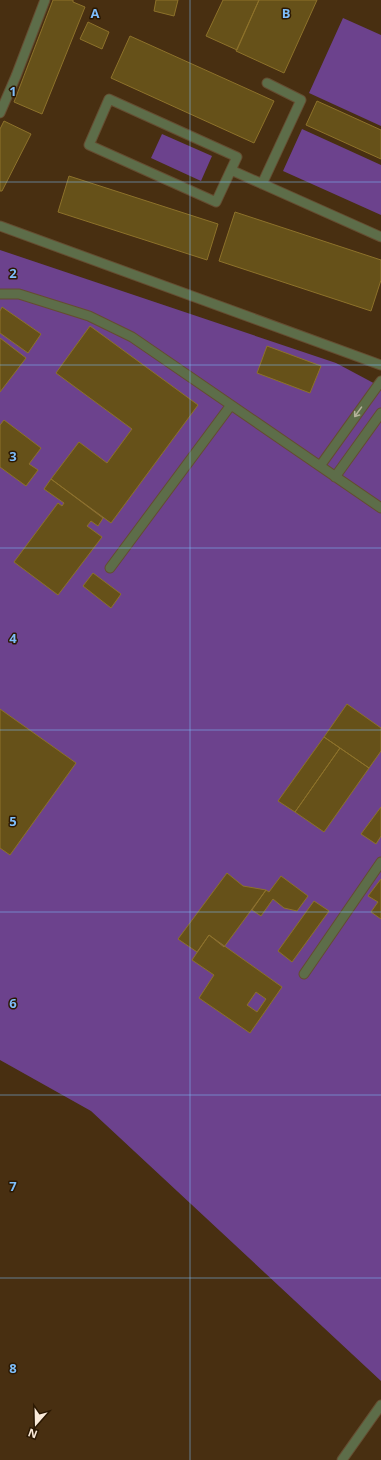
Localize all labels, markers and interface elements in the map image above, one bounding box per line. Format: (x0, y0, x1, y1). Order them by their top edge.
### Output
text: A (91, 4, 100, 22)
text: B (282, 4, 291, 22)
text: 1 (9, 82, 17, 100)
text: 2 (9, 264, 17, 282)
one-way arrow (354, 407, 362, 418)
text: 3 (9, 447, 17, 465)
text: 4 (9, 629, 17, 647)
text: 5 (9, 812, 17, 830)
text: 6 (9, 994, 17, 1012)
text: 7 (9, 1177, 17, 1195)
text: 8 (9, 1359, 17, 1377)
north arrow (16, 1404, 56, 1444)
text: N (26, 1425, 39, 1442)

